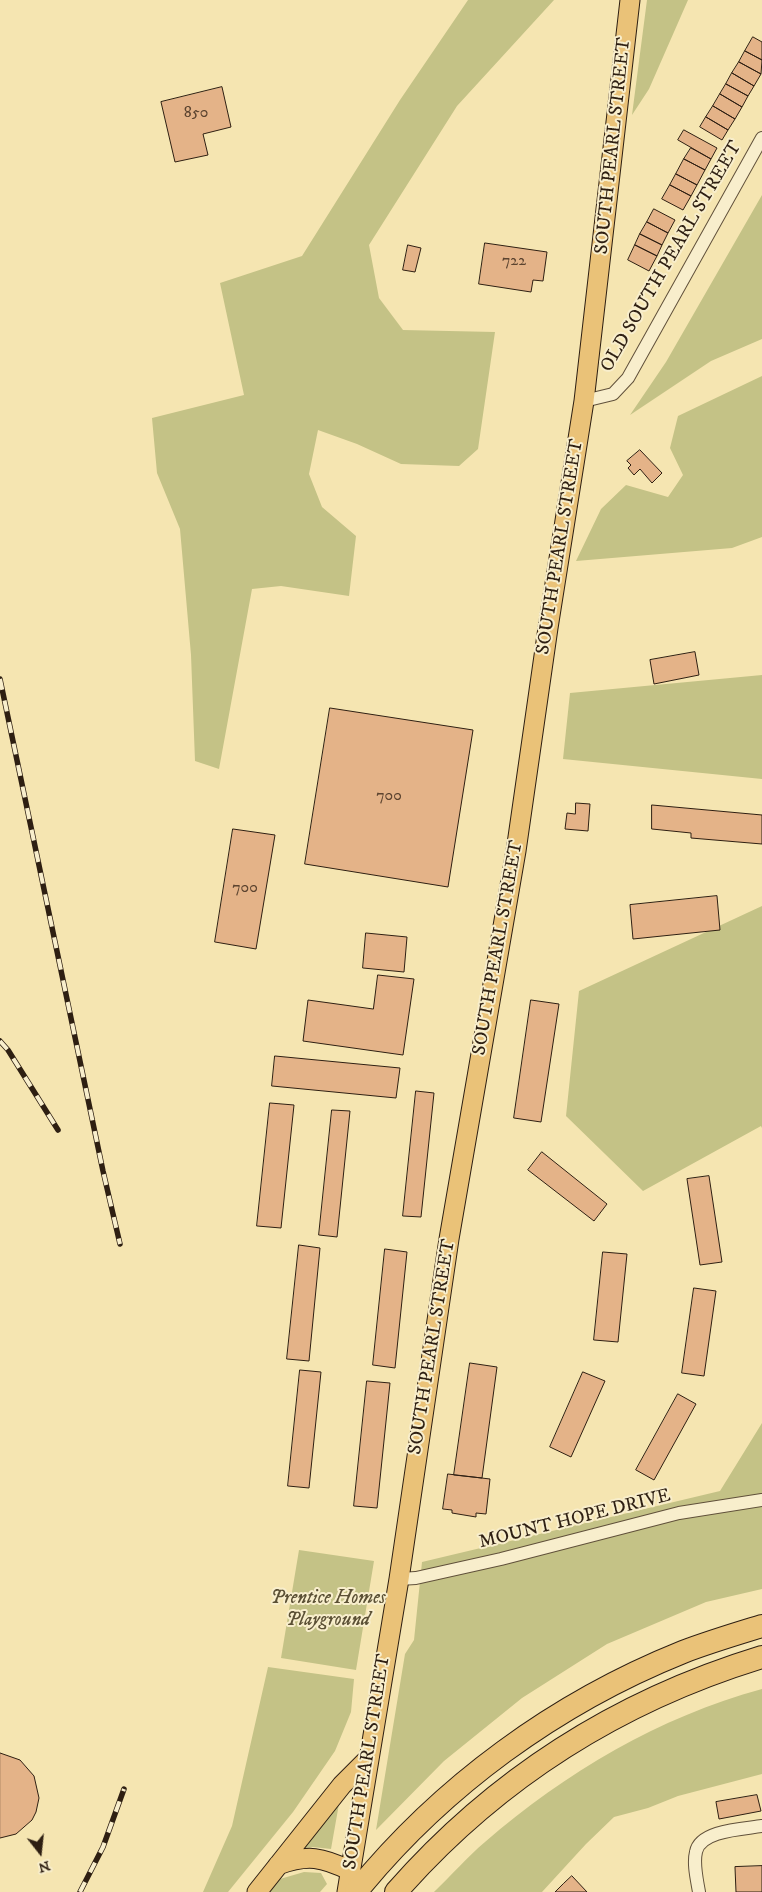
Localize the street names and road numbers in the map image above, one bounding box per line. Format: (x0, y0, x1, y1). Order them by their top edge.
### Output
street label: SOUTH PEARL STREET (591, 37, 637, 255)
street label: OLD SOUTH PEARL STREET (596, 137, 748, 377)
street label: SOUTH PEARL STREET (533, 438, 589, 656)
street label: SOUTH PEARL STREET (469, 839, 529, 1057)
street label: SOUTH PEARL STREET (405, 1238, 461, 1456)
street label: MOUNT HOPE DRIVE (477, 1485, 673, 1555)
street label: SOUTH PEARL STREET (340, 1653, 396, 1871)

